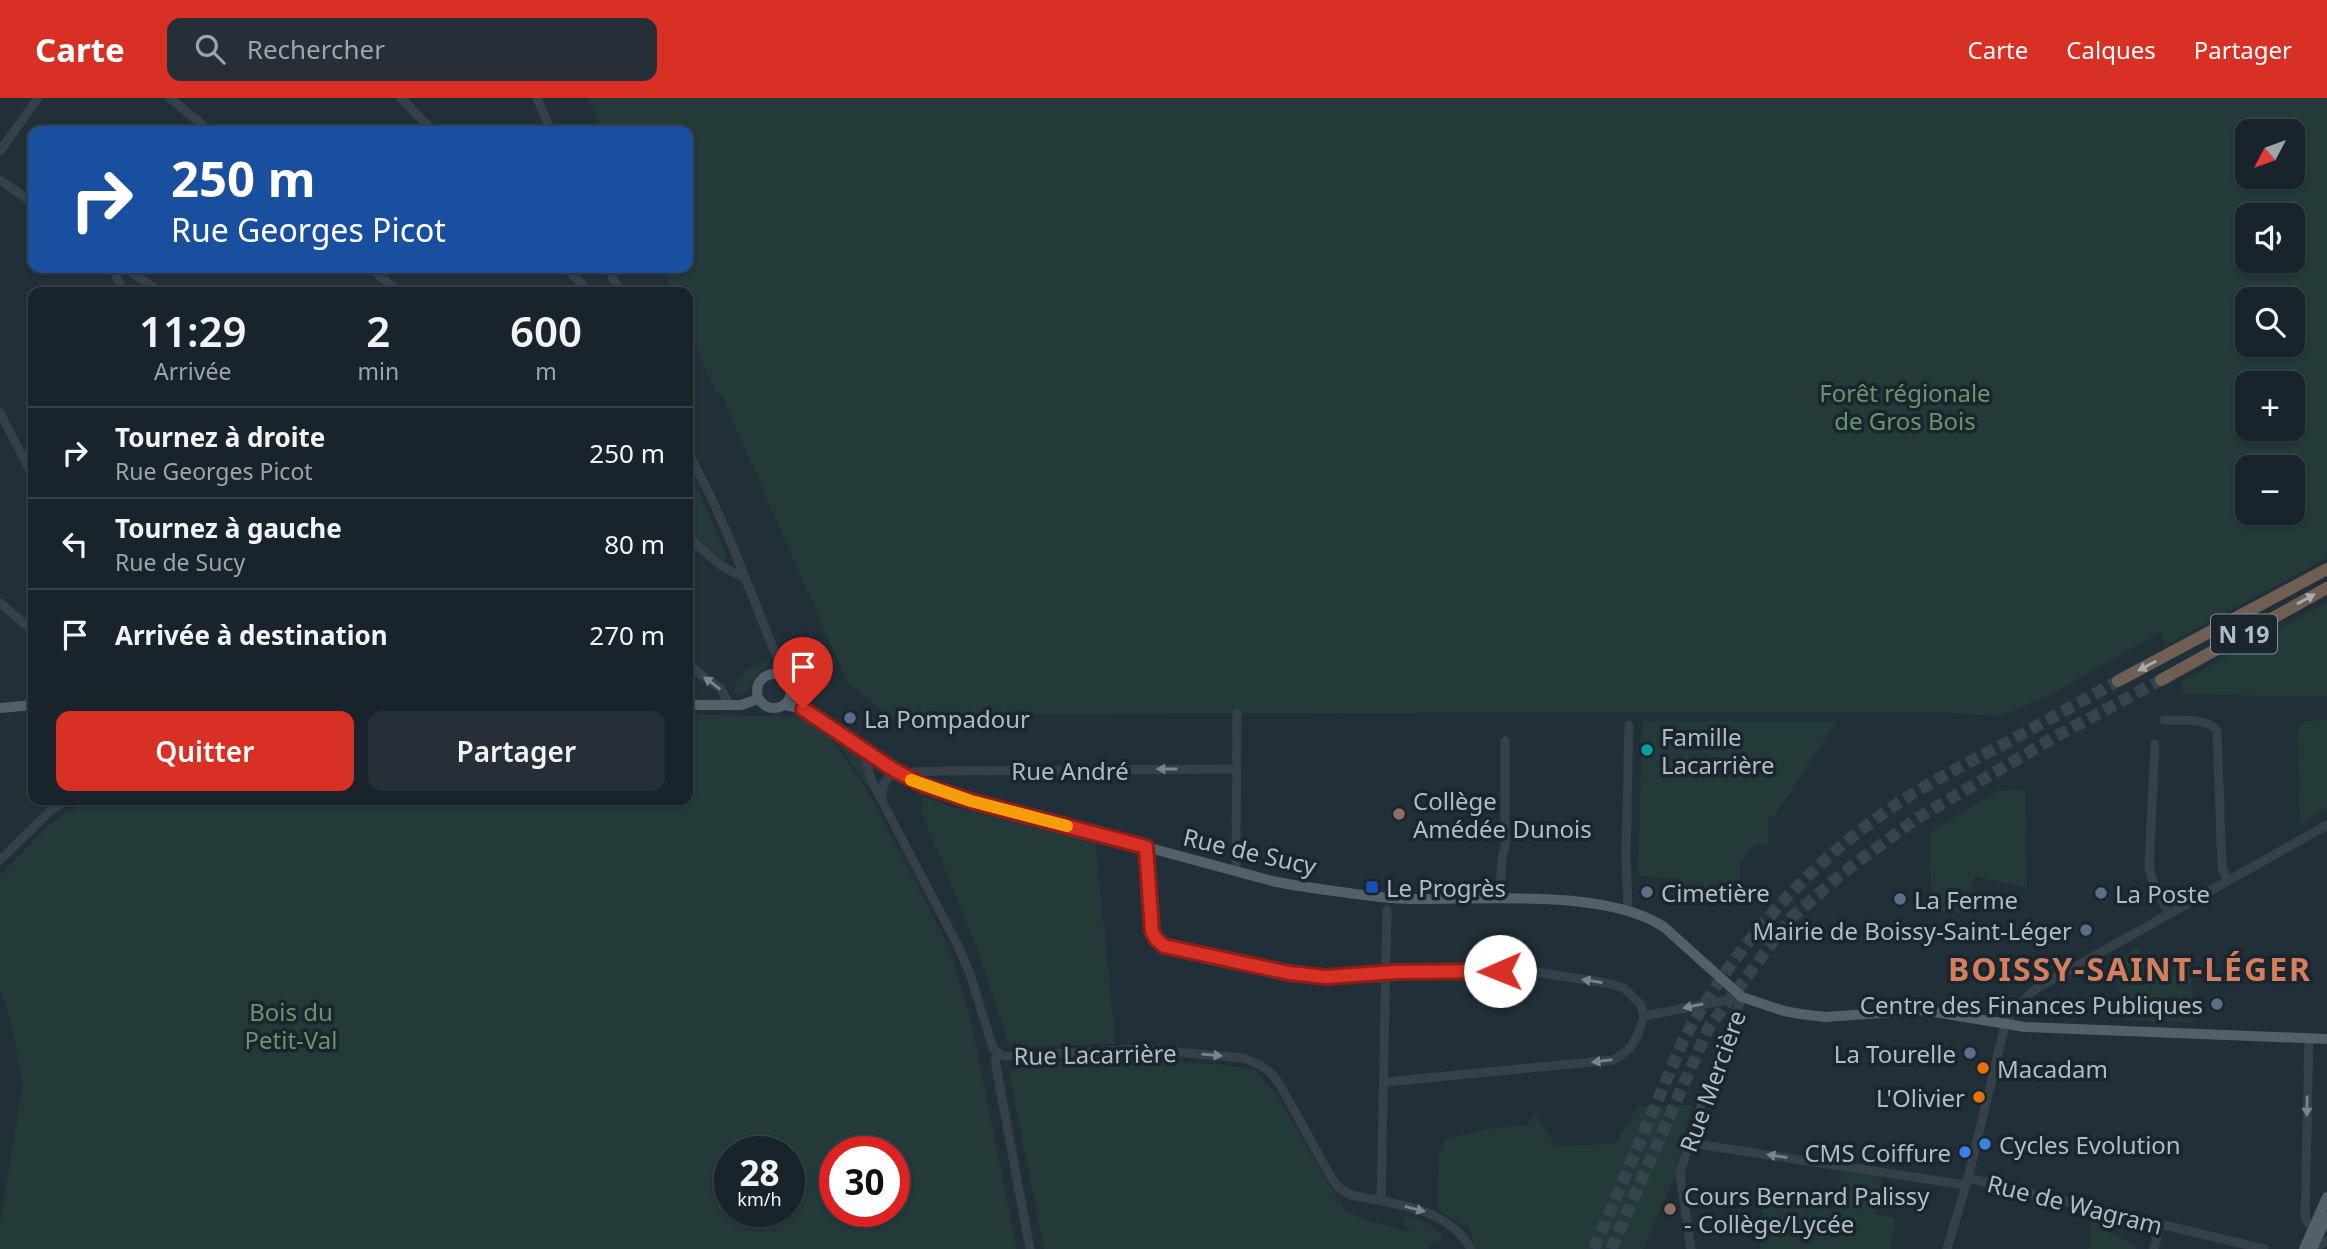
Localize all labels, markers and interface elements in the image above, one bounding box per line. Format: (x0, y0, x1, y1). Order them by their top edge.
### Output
search box (167, 18, 657, 81)
text: Carte (35, 27, 125, 72)
icon: search (191, 30, 229, 68)
text: Rechercher (247, 31, 385, 67)
text: Carte (1968, 33, 2028, 66)
text: Calques (2066, 33, 2156, 66)
text: Partager (2194, 33, 2292, 66)
north arrow (2235, 119, 2305, 189)
map controls (2235, 119, 2305, 525)
text: 250 m (171, 145, 316, 211)
icon: right (56, 154, 147, 245)
button: sound (2235, 203, 2305, 273)
text: Rue Georges Picot (171, 208, 446, 251)
button: search (2235, 287, 2305, 357)
text: 11:29 (139, 302, 247, 359)
text: 2 (366, 302, 390, 359)
text: 600 (510, 302, 582, 359)
text: Arrivée (154, 355, 231, 387)
text: min (357, 355, 399, 387)
text: m (535, 355, 557, 387)
button: + (2235, 371, 2305, 441)
park label: Forêt régionale de Gros Bois (1819, 376, 1991, 437)
text: Tournez à droite (115, 419, 325, 455)
icon: right (56, 434, 94, 472)
text: 250 m (589, 435, 665, 471)
text: Rue Georges Picot (115, 455, 313, 487)
button: − (2235, 455, 2305, 525)
text: Tournez à gauche (115, 510, 342, 546)
icon: left (56, 525, 94, 563)
text: 80 m (604, 526, 665, 562)
text: Rue de Sucy (115, 546, 245, 578)
one-way arrow (2296, 593, 2316, 605)
road number: N 19 (2211, 614, 2277, 654)
icon: arrive (56, 616, 94, 654)
text: Arrivée à destination (115, 617, 388, 653)
text: 270 m (589, 617, 665, 653)
pin (773, 637, 833, 709)
icon: arrive (784, 648, 822, 686)
one-way arrow (2137, 660, 2157, 671)
one-way arrow (703, 676, 722, 690)
place label: La Pompadour (864, 702, 1030, 735)
marker: La Pompadour (842, 710, 858, 726)
button: Quitter (56, 711, 354, 791)
button: Partager (368, 711, 665, 791)
place label: Famille Lacarrière (1661, 720, 1775, 781)
marker: Famille Lacarrière (1639, 742, 1655, 758)
street label: Rue André (1011, 754, 1129, 787)
one-way arrow (1156, 764, 1178, 775)
place label: Collège Amédée Dunois (1413, 784, 1592, 845)
marker: Collège Amédée Dunois (1391, 806, 1407, 822)
street label: Rue de Sucy (1180, 820, 1321, 883)
place label: Le Progrès (1386, 871, 1506, 904)
place label: Cimetière (1661, 876, 1770, 909)
place label: La Poste (2115, 877, 2210, 910)
marker: Le Progrès (1364, 879, 1380, 895)
place label: La Ferme (1914, 883, 2018, 916)
marker: Cimetière (1639, 884, 1655, 900)
marker: La Poste (2093, 885, 2109, 901)
marker: La Ferme (1892, 891, 1908, 907)
place label: Mairie de Boissy-Saint-Léger (1753, 914, 2072, 947)
marker: Mairie de Boissy-Saint-Léger (2078, 922, 2094, 938)
position arrow (1463, 934, 1537, 1008)
district label: BOISSY-SAINT-LÉGER (1948, 947, 2312, 990)
one-way arrow (1581, 975, 1603, 986)
place label: Centre des Finances Publiques (1860, 988, 2203, 1021)
park label: Bois du Petit-Val (245, 995, 337, 1056)
marker: Centre des Finances Publiques (2209, 996, 2225, 1012)
one-way arrow (1682, 1000, 1704, 1011)
street label: Rue Mercière (1671, 1006, 1753, 1156)
street label: Rue Lacarrière (1013, 1036, 1177, 1072)
place label: La Tourelle (1834, 1037, 1956, 1070)
marker: La Tourelle (1962, 1045, 1978, 1061)
one-way arrow (1201, 1050, 1223, 1061)
place label: Macadam (1997, 1052, 2108, 1085)
one-way arrow (1591, 1056, 1613, 1067)
marker: Macadam (1975, 1060, 1991, 1076)
place label: L'Olivier (1876, 1081, 1965, 1114)
marker: L'Olivier (1971, 1089, 1987, 1105)
one-way arrow (2301, 1095, 2313, 1117)
place label: Cycles Evolution (1999, 1128, 2181, 1161)
speed limit sign: 30 (819, 1136, 910, 1227)
place label: CMS Coiffure (1804, 1136, 1951, 1169)
marker: Cycles Evolution (1977, 1136, 1993, 1152)
marker: CMS Coiffure (1957, 1144, 1973, 1160)
text: 28 (739, 1149, 780, 1196)
one-way arrow (1766, 1150, 1788, 1161)
street label: Rue de Wagram (1984, 1166, 2166, 1242)
place label: Cours Bernard Palissy - Collège/Lycée (1684, 1179, 1930, 1240)
text: km/h (737, 1187, 782, 1211)
marker: Cours Bernard Palissy - Collège/Lycée (1662, 1201, 1678, 1217)
one-way arrow (1404, 1204, 1426, 1215)

